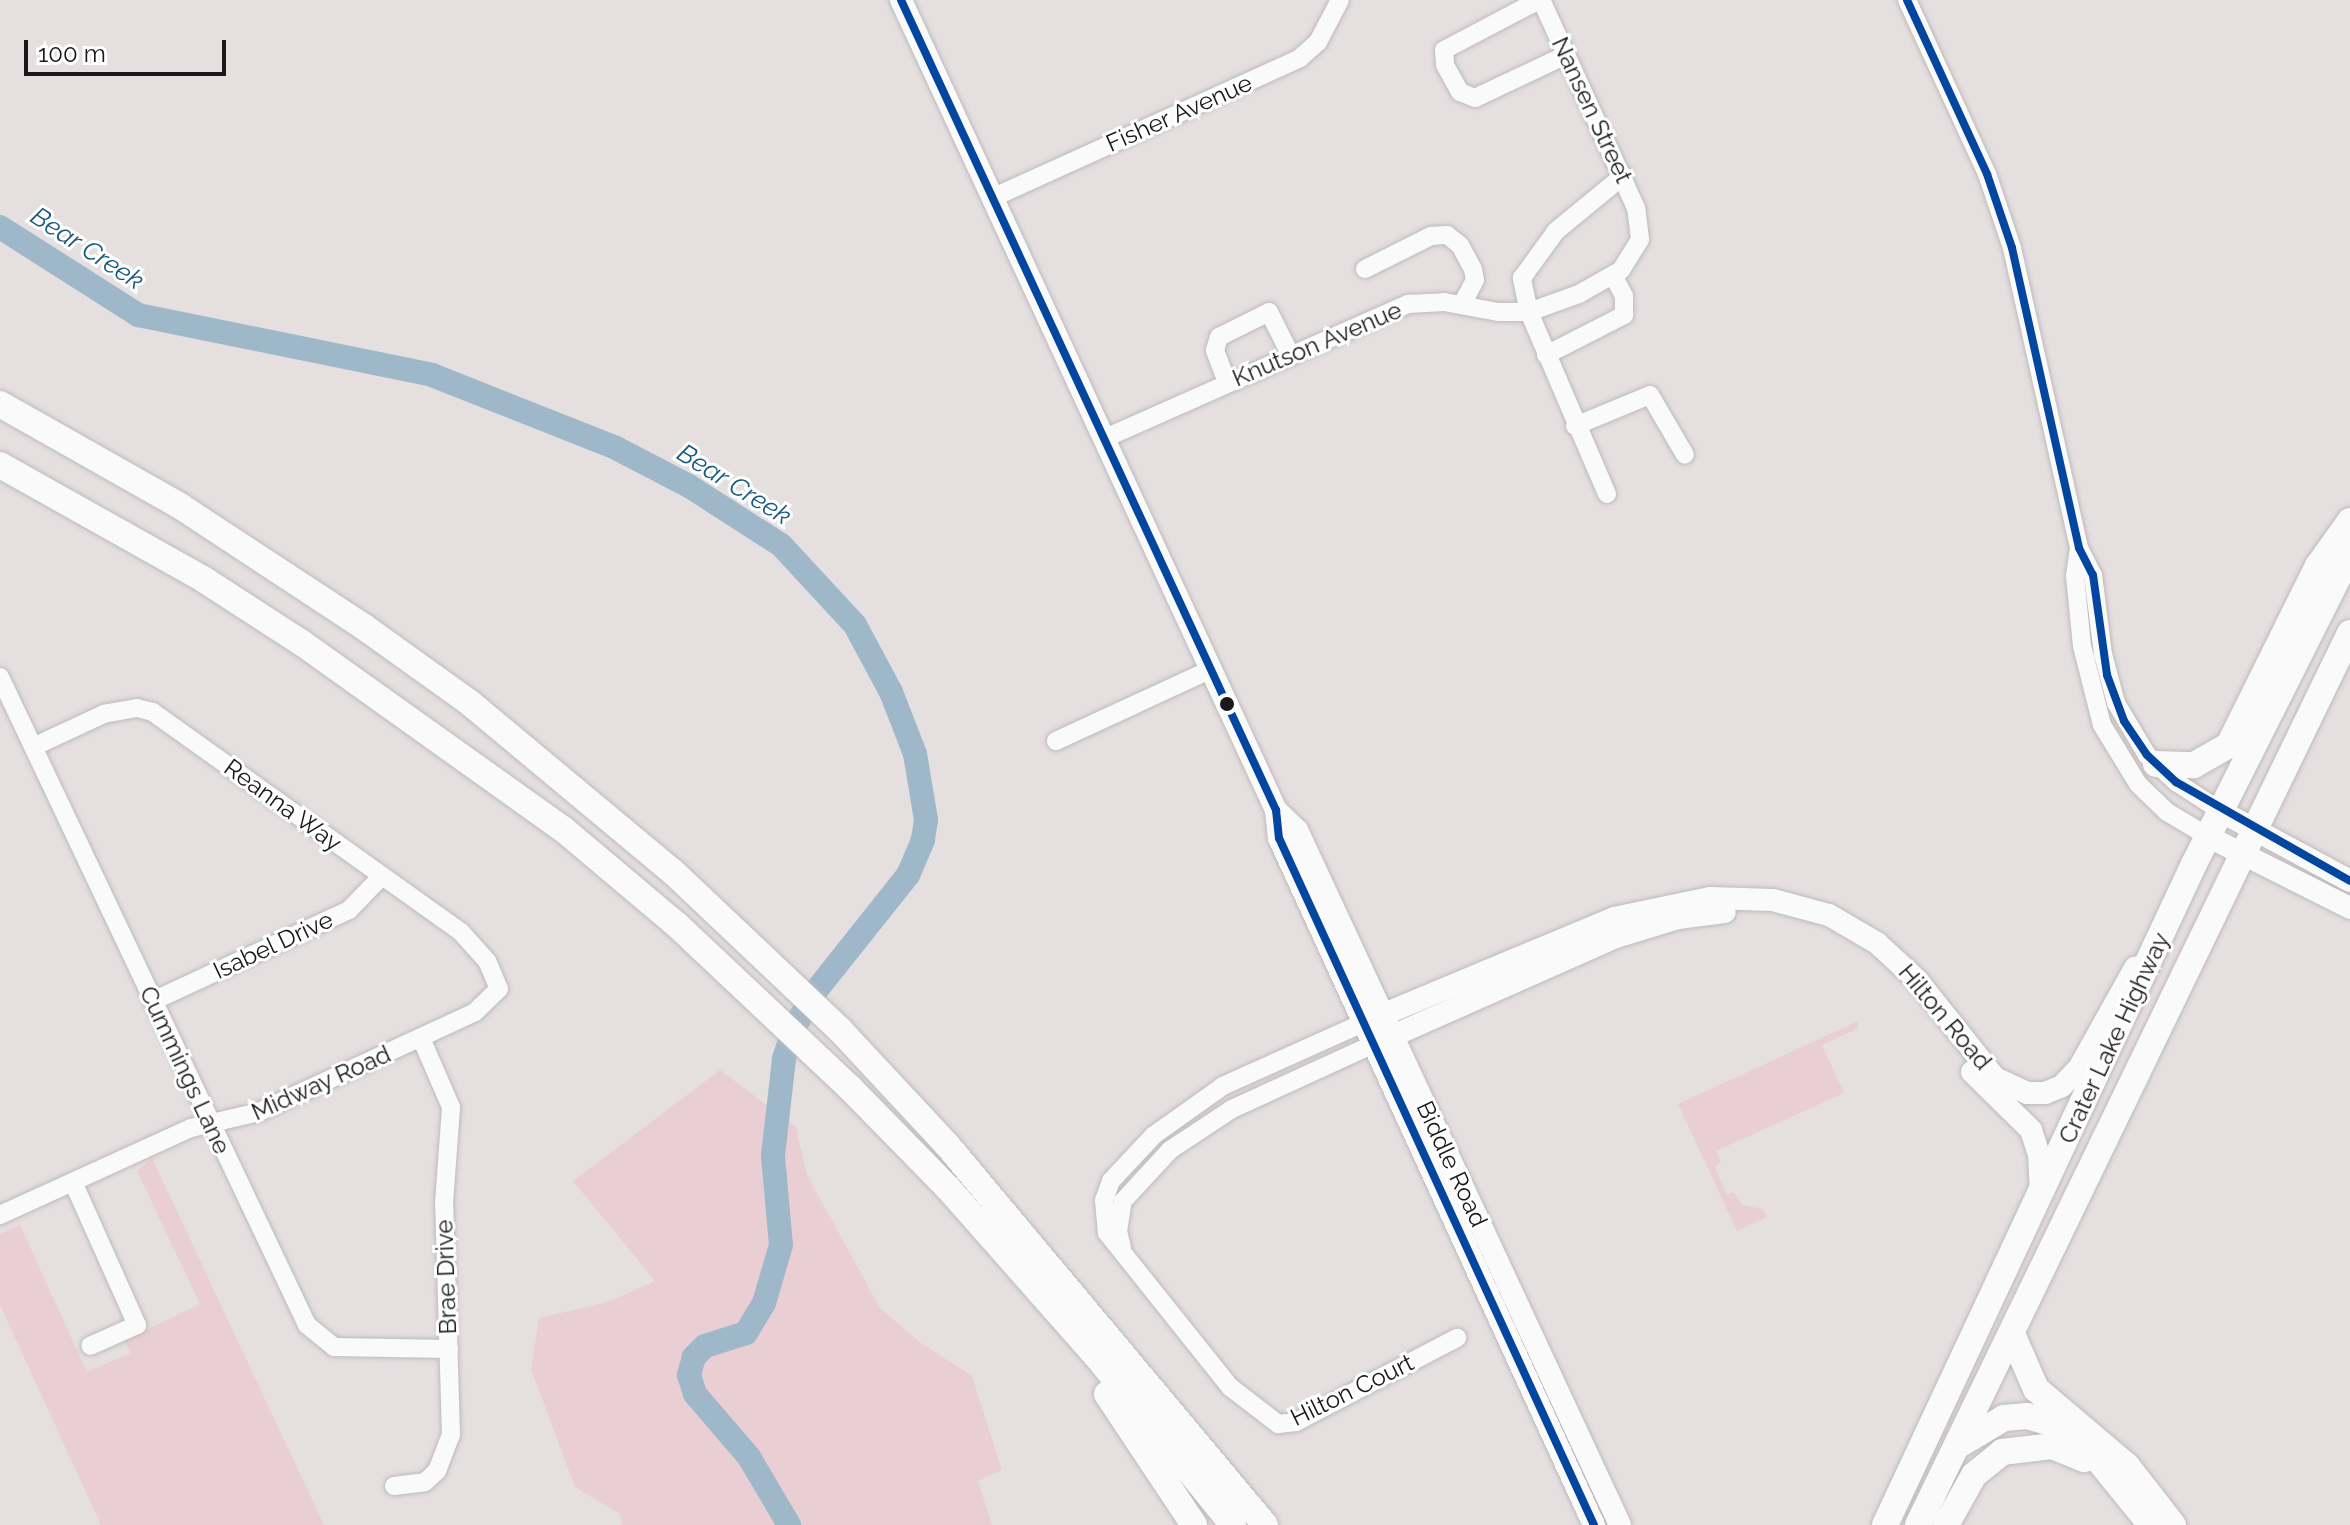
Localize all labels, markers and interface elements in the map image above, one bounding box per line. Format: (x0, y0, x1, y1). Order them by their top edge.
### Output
scale bar (28, 24, 230, 74)
street label: Nansen Street (1546, 32, 1638, 188)
text: 100 m (38, 39, 106, 68)
street label: Fisher Avenue (1101, 68, 1257, 158)
water label: Bear Creek (24, 201, 150, 297)
street label: Knutson Avenue (1228, 295, 1406, 393)
water label: Bear Creek (671, 438, 797, 532)
unlabelled marker (1219, 696, 1235, 712)
street label: Reanna Way (218, 752, 348, 858)
street label: Isabel Drive (208, 905, 338, 985)
street label: Crater Lake Highway (2052, 928, 2176, 1148)
street label: Hilton Road (1892, 958, 1998, 1076)
street label: Cummings Lane (134, 982, 236, 1158)
street label: Midway Road (247, 1039, 395, 1127)
street label: Biddle Road (1410, 1097, 1494, 1231)
street label: Brae Drive (430, 1219, 462, 1335)
street label: Hilton Court (1286, 1348, 1418, 1432)

